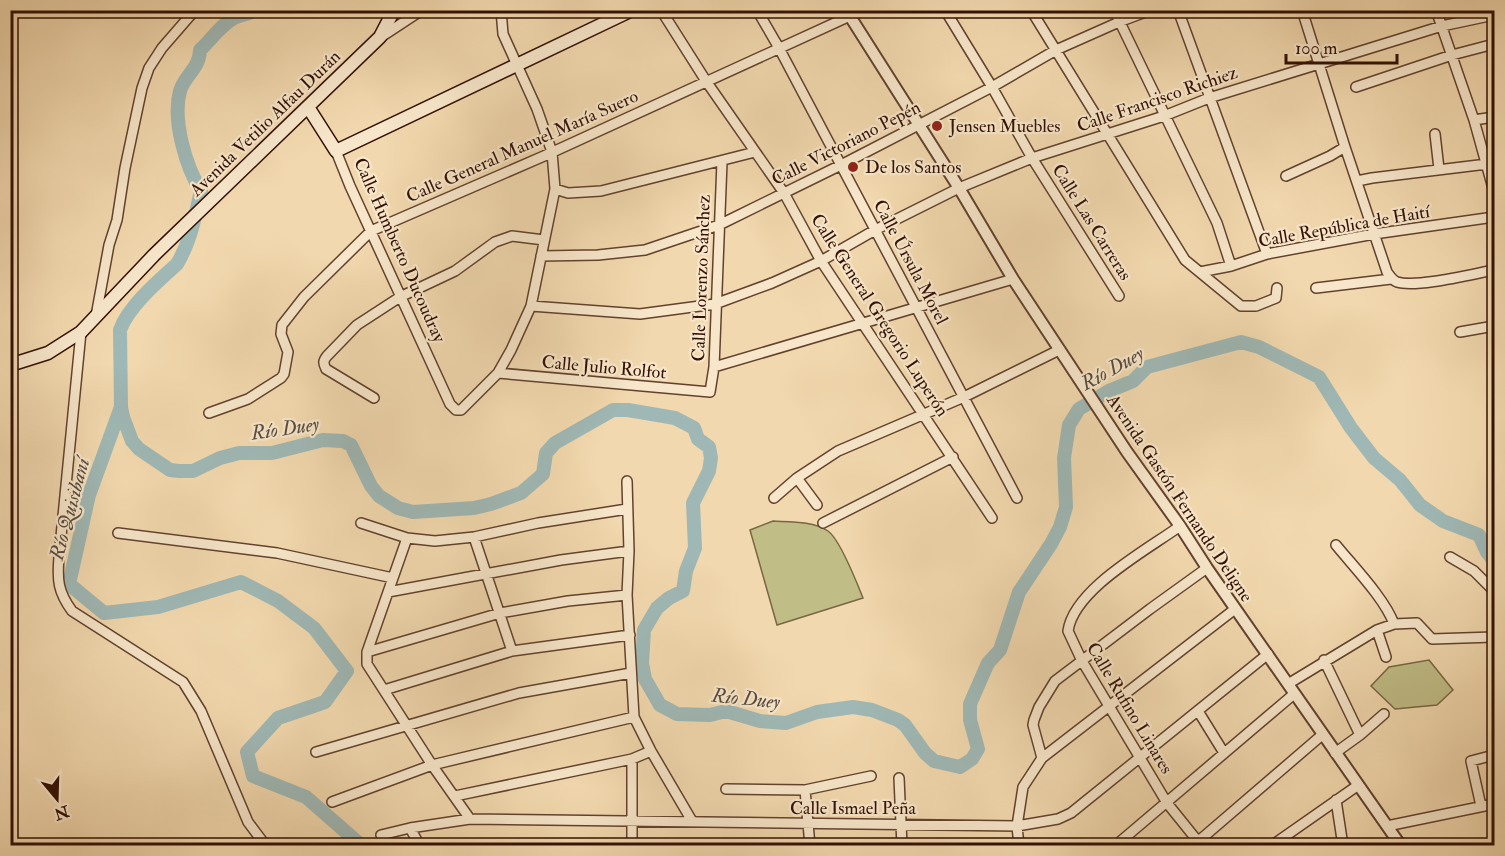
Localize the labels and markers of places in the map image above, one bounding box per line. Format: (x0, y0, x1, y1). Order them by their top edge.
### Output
place label: Jensen Muebles (948, 115, 1060, 138)
marker: Jensen Muebles (930, 119, 944, 133)
place label: De los Santos (865, 156, 961, 179)
marker: De los Santos (846, 160, 860, 174)

